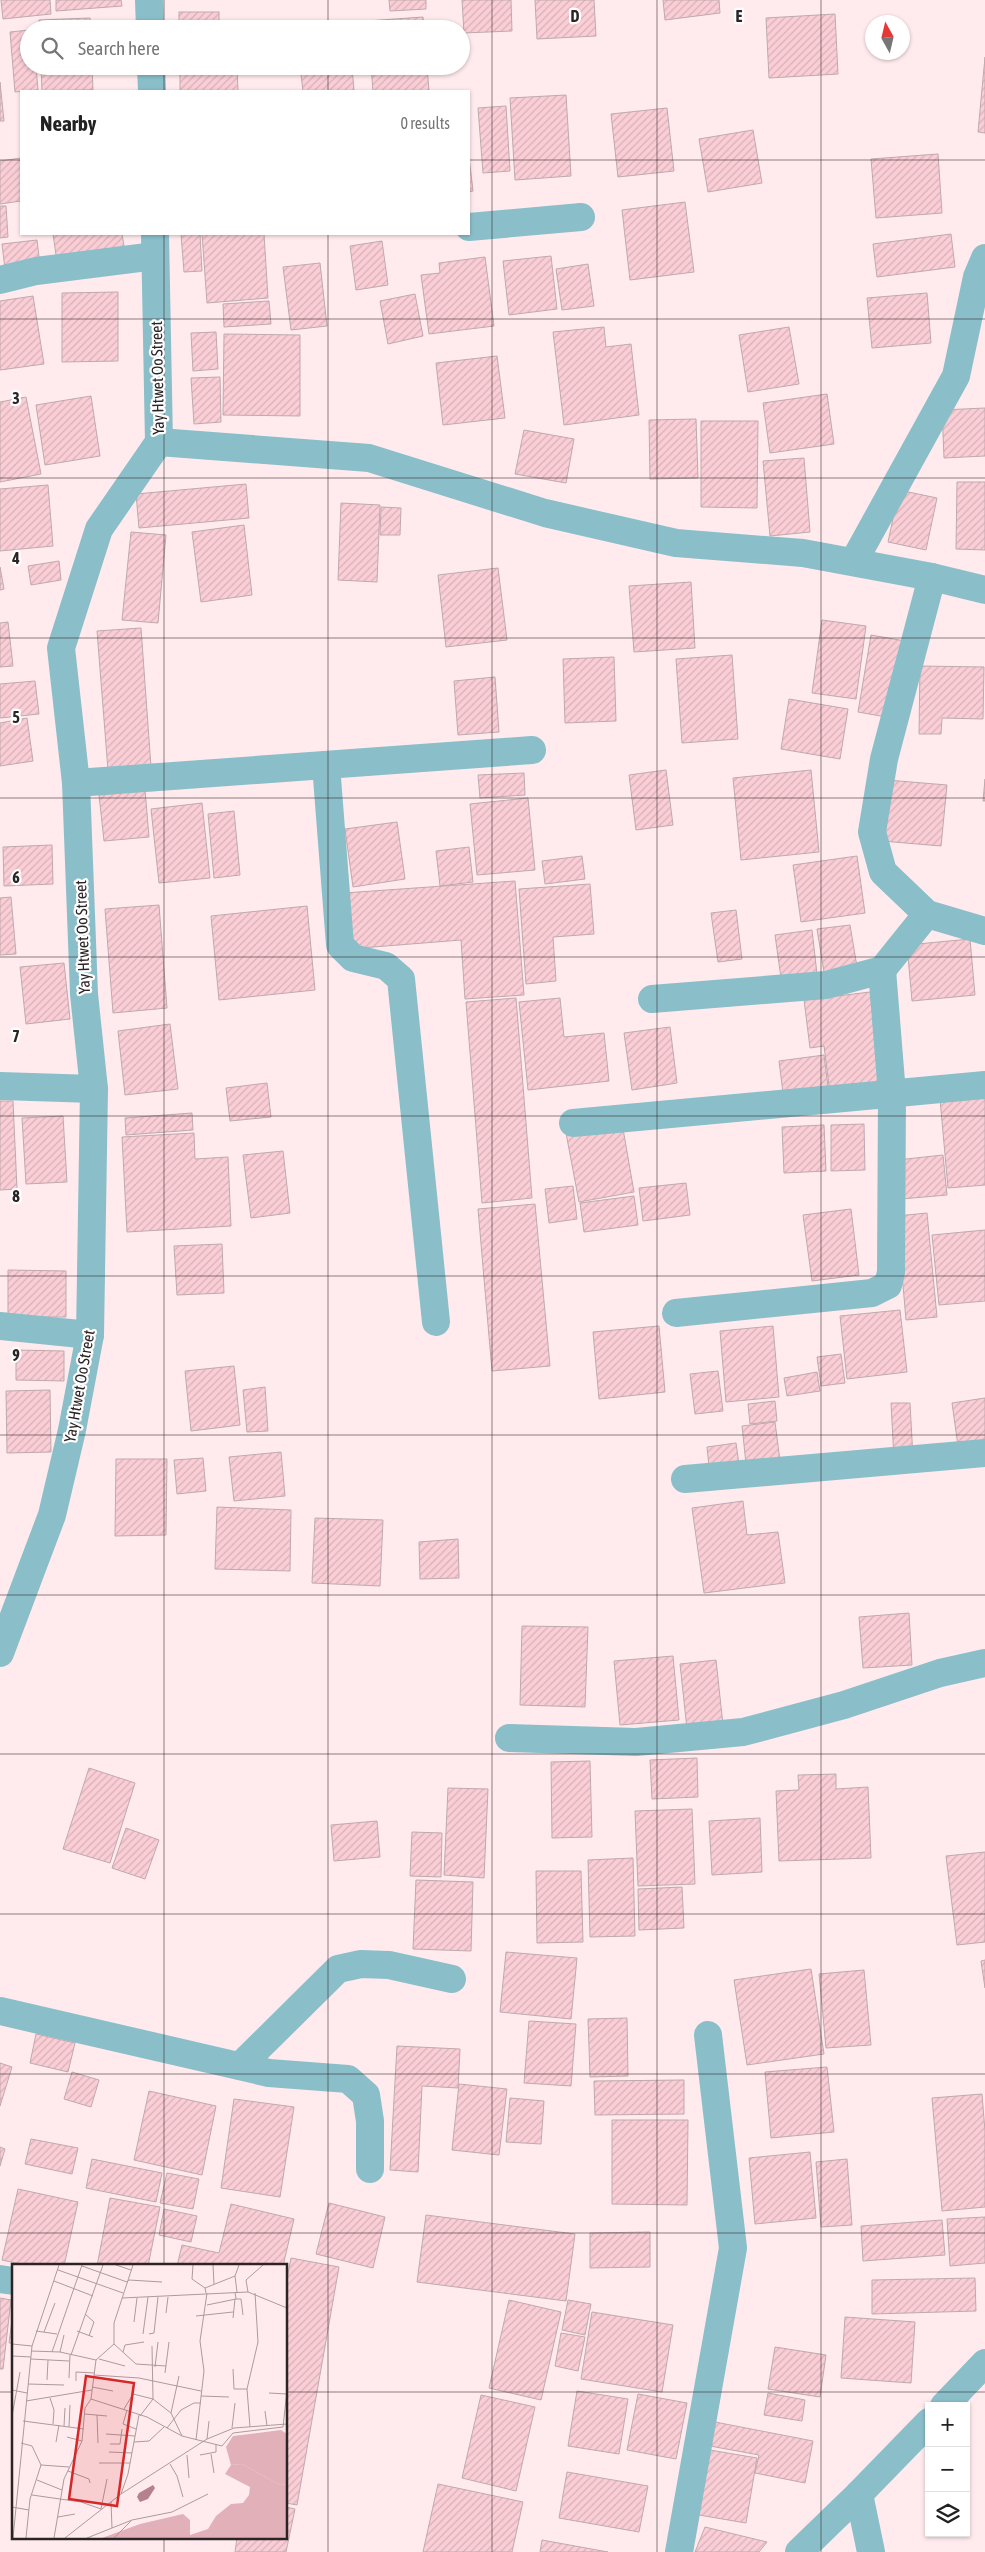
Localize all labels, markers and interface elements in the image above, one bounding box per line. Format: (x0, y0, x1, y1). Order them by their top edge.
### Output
text: D (571, 7, 580, 25)
text: E (736, 7, 743, 25)
north arrow (865, 15, 910, 60)
search box (20, 20, 470, 75)
icon: search (38, 34, 66, 62)
text: Search here (78, 37, 160, 59)
text: Nearby (40, 111, 96, 135)
text: 0 results (400, 114, 450, 132)
street label: Yay Htwet Oo Street (147, 320, 168, 435)
text: 3 (12, 389, 20, 407)
text: 4 (11, 549, 20, 567)
text: 5 (12, 708, 20, 726)
text: 6 (12, 868, 20, 886)
street label: Yay Htwet Oo Street (71, 879, 94, 994)
text: 7 (12, 1027, 20, 1045)
text: 8 (12, 1187, 20, 1205)
street label: Yay Htwet Oo Street (60, 1328, 99, 1444)
text: 9 (12, 1346, 20, 1364)
inset map (12, 2264, 288, 2540)
map controls (925, 2402, 970, 2537)
button: + (925, 2402, 970, 2447)
button: − (925, 2447, 970, 2492)
button: layers (925, 2492, 970, 2537)

